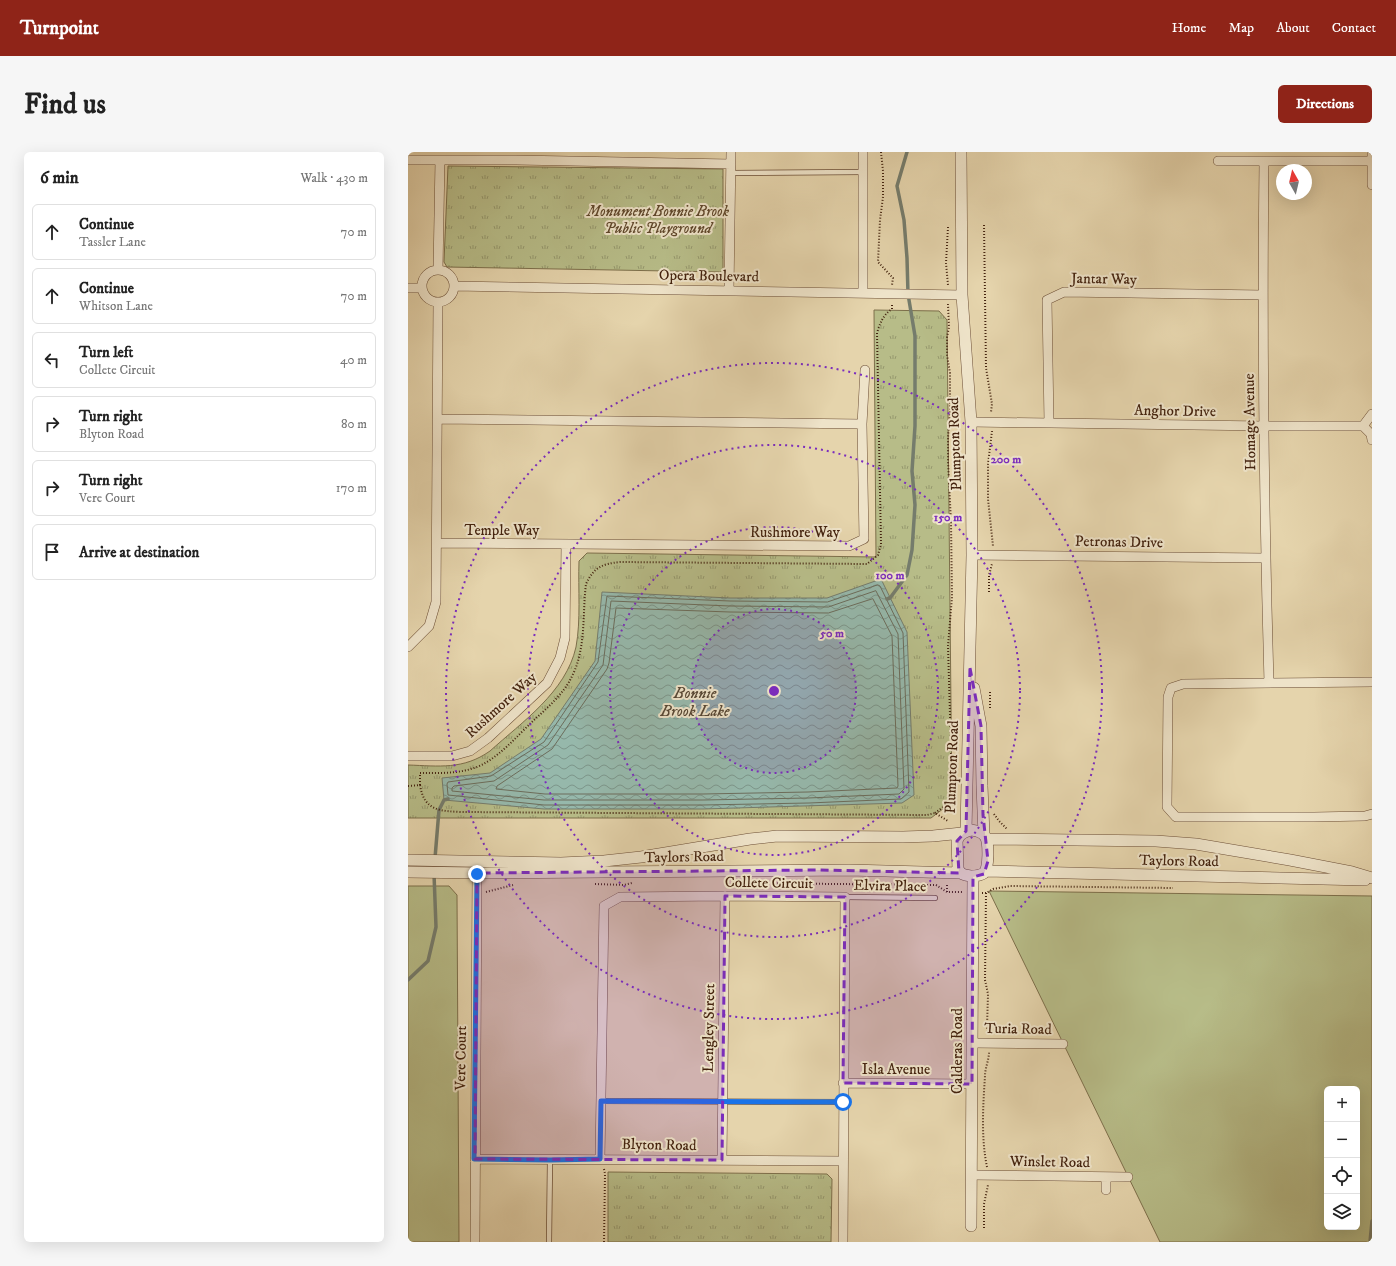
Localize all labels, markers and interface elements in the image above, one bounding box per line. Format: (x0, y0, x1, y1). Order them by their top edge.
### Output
text: Turnpoint (20, 17, 99, 40)
text: Home (1172, 19, 1206, 37)
text: Map (1228, 19, 1254, 37)
text: About (1276, 19, 1310, 37)
text: Contact (1332, 19, 1376, 37)
button: Directions (1278, 85, 1372, 123)
text: Find us (24, 87, 106, 122)
north arrow (1276, 164, 1312, 200)
text: 6 min (40, 167, 79, 189)
text: Walk · 430 m (300, 170, 368, 186)
park label: Monument Bonnie Brook Public Playground (586, 202, 730, 238)
text: Continue (79, 215, 134, 234)
icon: ahead (41, 221, 63, 243)
text: 70 m (341, 224, 367, 240)
text: Tassler Lane (79, 234, 146, 250)
street label: Opera Boulevard (659, 266, 760, 286)
street label: Jantar Way (1069, 269, 1138, 289)
text: Continue (79, 279, 134, 298)
icon: ahead (41, 285, 63, 307)
text: 70 m (341, 288, 367, 304)
text: Whitson Lane (79, 298, 153, 314)
text: Turn left (79, 343, 133, 362)
icon: left (41, 349, 63, 371)
text: 40 m (340, 352, 367, 368)
text: Collete Circuit (79, 362, 155, 378)
street label: Homage Avenue (1240, 373, 1260, 471)
street label: Plumpton Road (944, 397, 966, 491)
street label: Anghor Drive (1134, 401, 1216, 421)
text: Turn right (79, 407, 142, 426)
icon: right (41, 413, 63, 435)
text: 80 m (341, 416, 367, 432)
text: Blyton Road (79, 426, 144, 442)
text: 200 m (991, 452, 1021, 467)
text: Turn right (79, 471, 142, 490)
icon: right (41, 477, 63, 499)
text: 170 m (336, 480, 367, 496)
text: Vere Court (79, 490, 135, 506)
text: 150 m (934, 510, 962, 525)
street label: Temple Way (465, 521, 540, 540)
street label: Rushmore Way (750, 523, 841, 542)
street label: Petronas Drive (1075, 532, 1163, 552)
icon: arrive (41, 541, 63, 563)
text: Arrive at destination (79, 543, 199, 562)
text: 100 m (876, 568, 904, 583)
text: 50 m (819, 626, 844, 641)
street label: Rushmore Way (461, 667, 541, 742)
water label: Bonnie Brook Lake (660, 683, 730, 721)
centre of rings (767, 684, 781, 698)
street label: Plumpton Road (941, 720, 963, 814)
street label: Taylors Road (644, 847, 725, 867)
street label: Taylors Road (1139, 851, 1220, 871)
route end (468, 865, 486, 883)
street label: Collete Circuit (725, 873, 813, 893)
street label: Elvira Place (853, 876, 927, 896)
street label: Lengley Street (699, 983, 719, 1072)
street label: Calderas Road (948, 1008, 967, 1094)
street label: Turia Road (984, 1019, 1052, 1039)
street label: Vere Court (451, 1025, 471, 1092)
street label: Isla Avenue (862, 1060, 930, 1079)
map controls (1324, 1086, 1360, 1230)
button: + (1324, 1086, 1360, 1122)
route start (834, 1093, 852, 1111)
button: − (1324, 1122, 1360, 1158)
street label: Blyton Road (621, 1135, 697, 1155)
street label: Winslet Road (1009, 1152, 1091, 1172)
button: locate (1324, 1158, 1360, 1194)
button: layers (1324, 1194, 1360, 1230)

